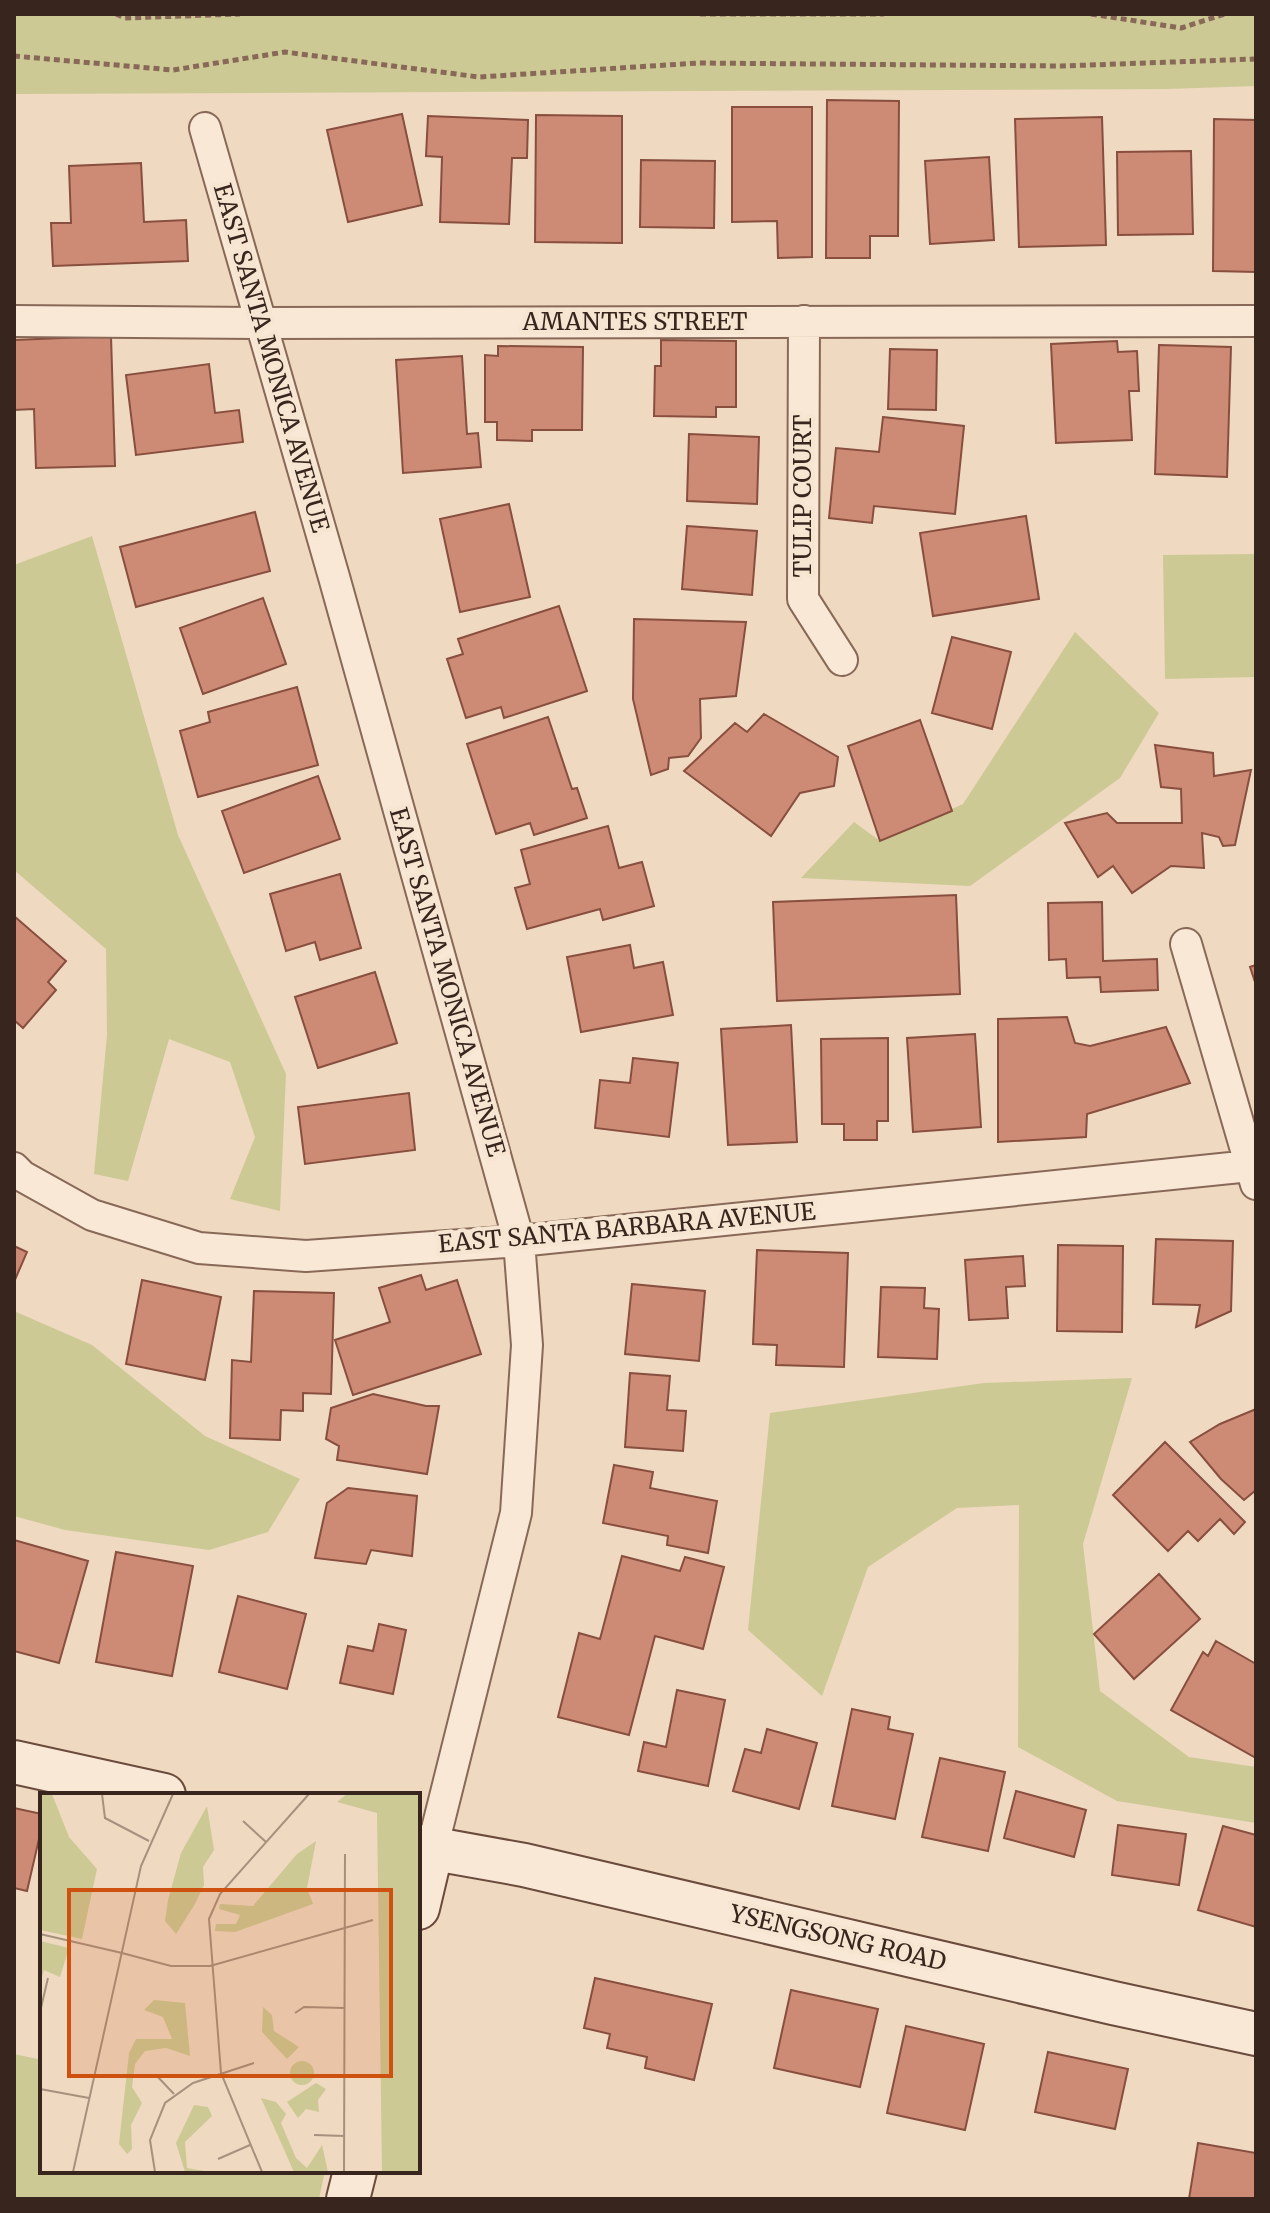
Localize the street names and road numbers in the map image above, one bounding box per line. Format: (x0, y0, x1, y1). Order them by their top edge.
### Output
street label: EAST SANTA MONICA AVENUE (207, 180, 336, 537)
street label: AMANTES STREET (522, 306, 748, 337)
street label: TULIP COURT (787, 414, 818, 578)
street label: EAST SANTA MONICA AVENUE (383, 804, 512, 1161)
street label: EAST SANTA BARBARA AVENUE (437, 1195, 818, 1259)
street label: YSENGSONG ROAD (726, 1897, 949, 1977)

